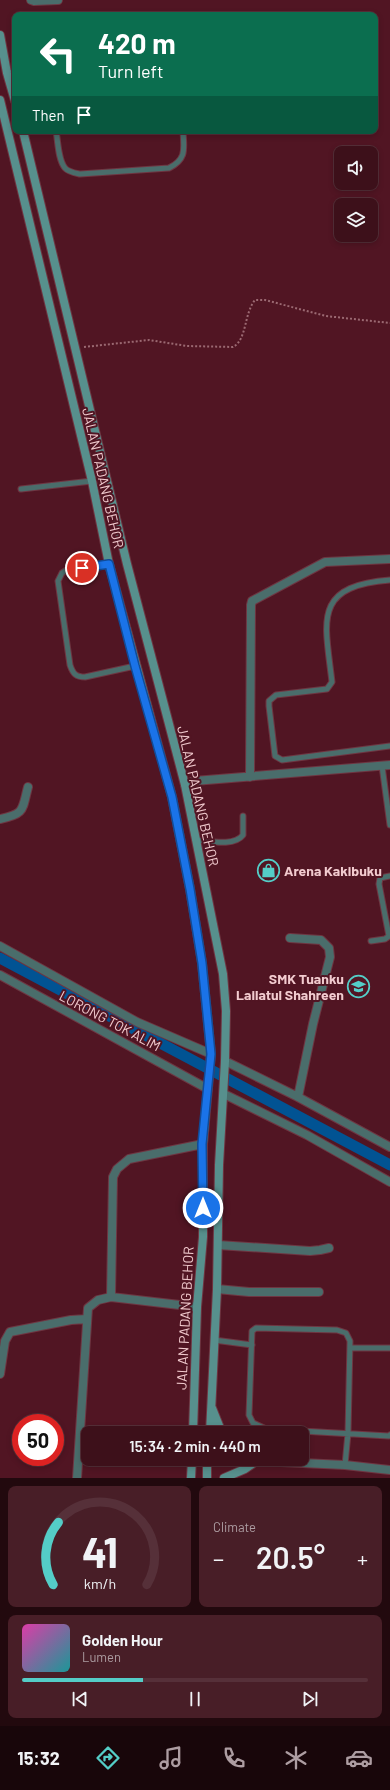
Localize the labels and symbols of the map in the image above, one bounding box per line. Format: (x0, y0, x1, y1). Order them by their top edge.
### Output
street label: JALAN PADANG BEHOR (79, 406, 128, 550)
pin (65, 551, 99, 585)
street label: JALAN PADANG BEHOR (174, 724, 223, 868)
shop icon: Arena Kakibuku (256, 858, 282, 884)
place label: Arena Kakibuku (284, 862, 382, 879)
place label: SMK Tuanku Lailatul Shahreen (236, 970, 344, 1003)
school or university icon: SMK Tuanku Lailatul Shahreen (346, 974, 372, 1000)
street label: LORONG TOK ALIM (57, 987, 164, 1054)
position arrow (182, 1187, 224, 1229)
street label: JALAN PADANG BEHOR (172, 1246, 197, 1390)
speed limit sign: 50 (12, 1414, 64, 1466)

